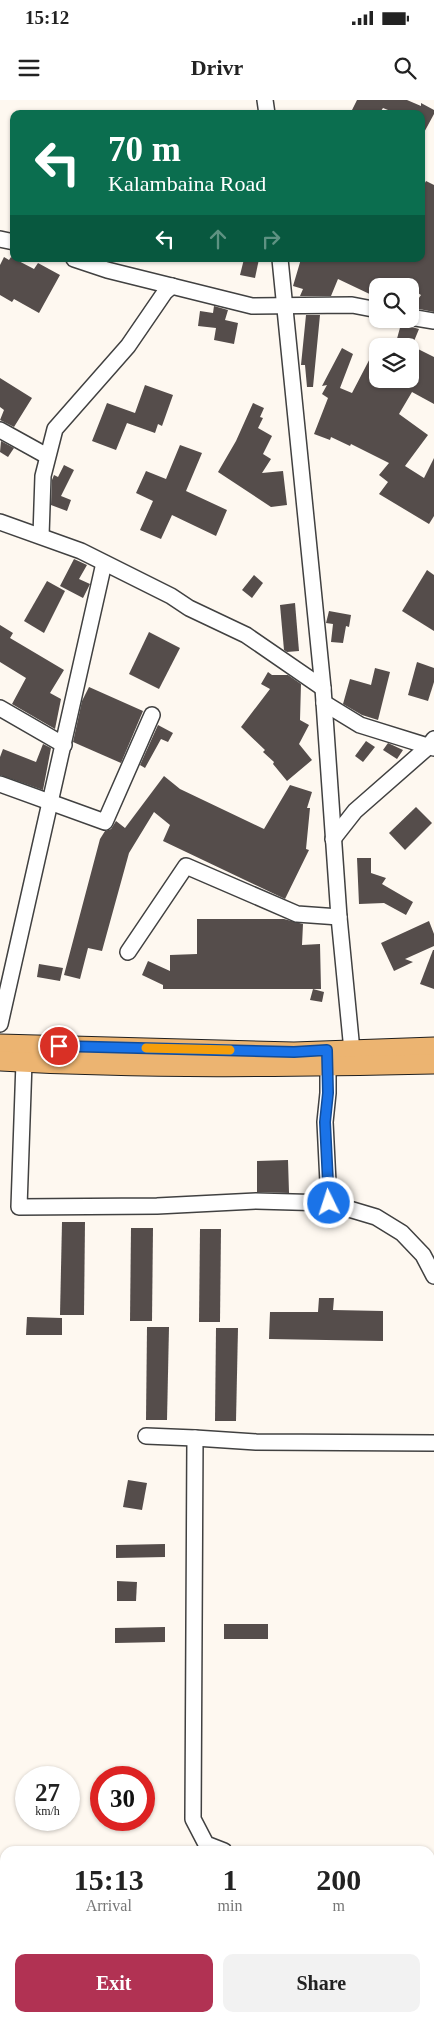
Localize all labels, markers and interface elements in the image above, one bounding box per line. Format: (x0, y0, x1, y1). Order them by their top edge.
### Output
text: 15:12 (25, 7, 69, 28)
icon: menu (15, 54, 43, 82)
icon: search (391, 54, 419, 82)
text: Drivr (191, 55, 243, 80)
icon: left (25, 130, 90, 195)
text: 70 m (108, 130, 181, 169)
text: Kalambaina Road (108, 171, 266, 196)
icon: left (151, 225, 179, 253)
icon: ahead (204, 225, 232, 253)
icon: right (257, 225, 285, 253)
map controls (369, 278, 419, 388)
button: search (369, 278, 419, 328)
button: layers (369, 338, 419, 388)
pin (38, 1025, 80, 1067)
icon: arrive (45, 1032, 73, 1060)
position arrow (302, 1176, 354, 1228)
speed limit sign: 30 (90, 1766, 155, 1831)
text: 27 (35, 1779, 60, 1806)
text: km/h (35, 1804, 60, 1818)
text: 15:13 (74, 1863, 144, 1896)
text: 1 (222, 1863, 237, 1896)
text: 200 (316, 1863, 361, 1896)
text: Arrival (86, 1897, 132, 1914)
text: min (218, 1897, 242, 1914)
text: m (332, 1897, 345, 1914)
button: Exit (15, 1954, 213, 2012)
button: Share (223, 1954, 420, 2012)

